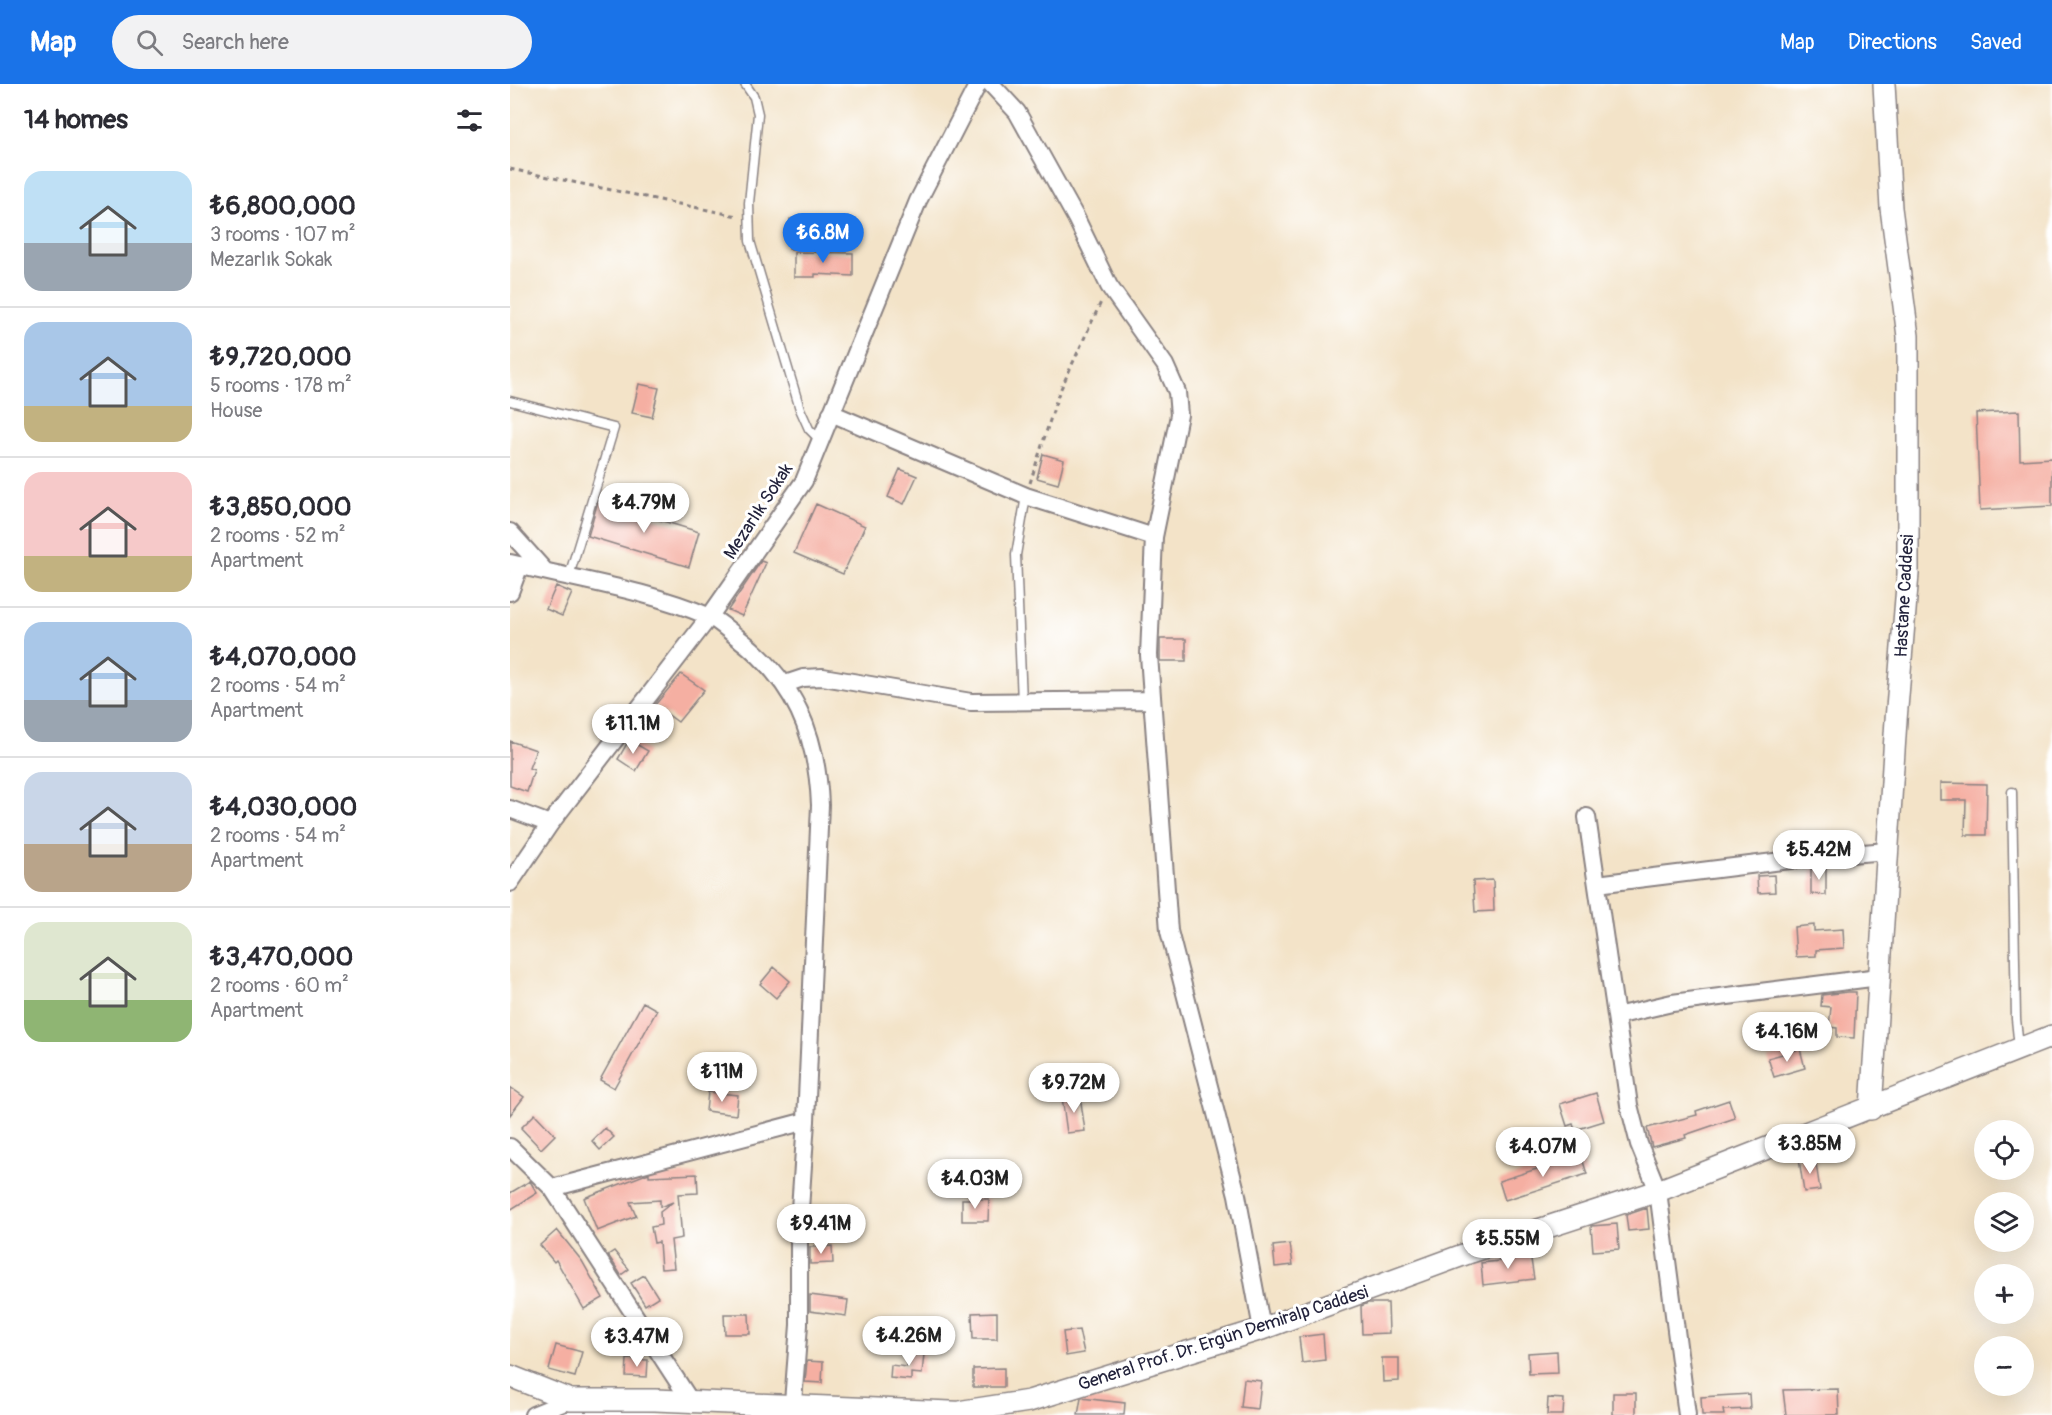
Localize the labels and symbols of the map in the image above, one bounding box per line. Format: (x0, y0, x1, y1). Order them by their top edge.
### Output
pin: ₺6.8M (781, 213, 865, 264)
street label: Mezarlık Sokak (719, 458, 798, 564)
pin: ₺4.79M (595, 483, 693, 534)
street label: Hastane Caddesi (1890, 534, 1919, 658)
pin: ₺11.1M (584, 704, 682, 755)
pin: ₺5.42M (1770, 830, 1868, 881)
pin: ₺4.16M (1738, 1012, 1836, 1063)
pin: ₺11M (686, 1052, 758, 1103)
pin: ₺9.72M (1025, 1063, 1123, 1114)
pin: ₺3.85M (1761, 1124, 1859, 1175)
pin: ₺4.07M (1494, 1127, 1592, 1178)
pin: ₺4.03M (926, 1159, 1024, 1210)
pin: ₺9.41M (772, 1204, 870, 1255)
pin: ₺5.55M (1459, 1219, 1557, 1270)
street label: General Prof. Dr. Ergün Demiralp Caddesi (1075, 1281, 1371, 1396)
pin: ₺4.26M (860, 1316, 958, 1367)
pin: ₺3.47M (588, 1317, 686, 1368)

